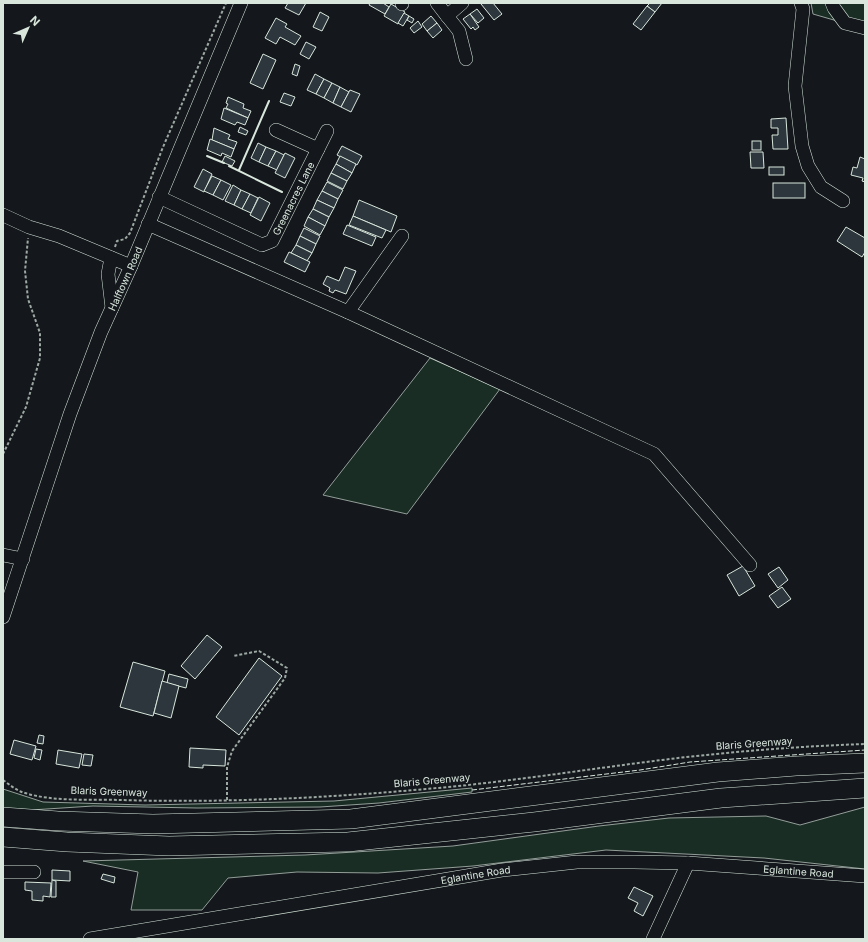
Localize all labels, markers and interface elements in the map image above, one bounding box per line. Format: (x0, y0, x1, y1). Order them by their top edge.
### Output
north arrow (8, 8, 48, 48)
text: N (27, 13, 43, 29)
street label: Greenacres Lane (270, 160, 317, 237)
street label: Halftown Road (106, 245, 144, 313)
street label: Blaris Greenway (715, 734, 793, 752)
street label: Blaris Greenway (393, 771, 471, 789)
street label: Blaris Greenway (70, 784, 148, 798)
street label: Eglantine Road (440, 863, 511, 886)
street label: Eglantine Road (763, 863, 834, 880)

